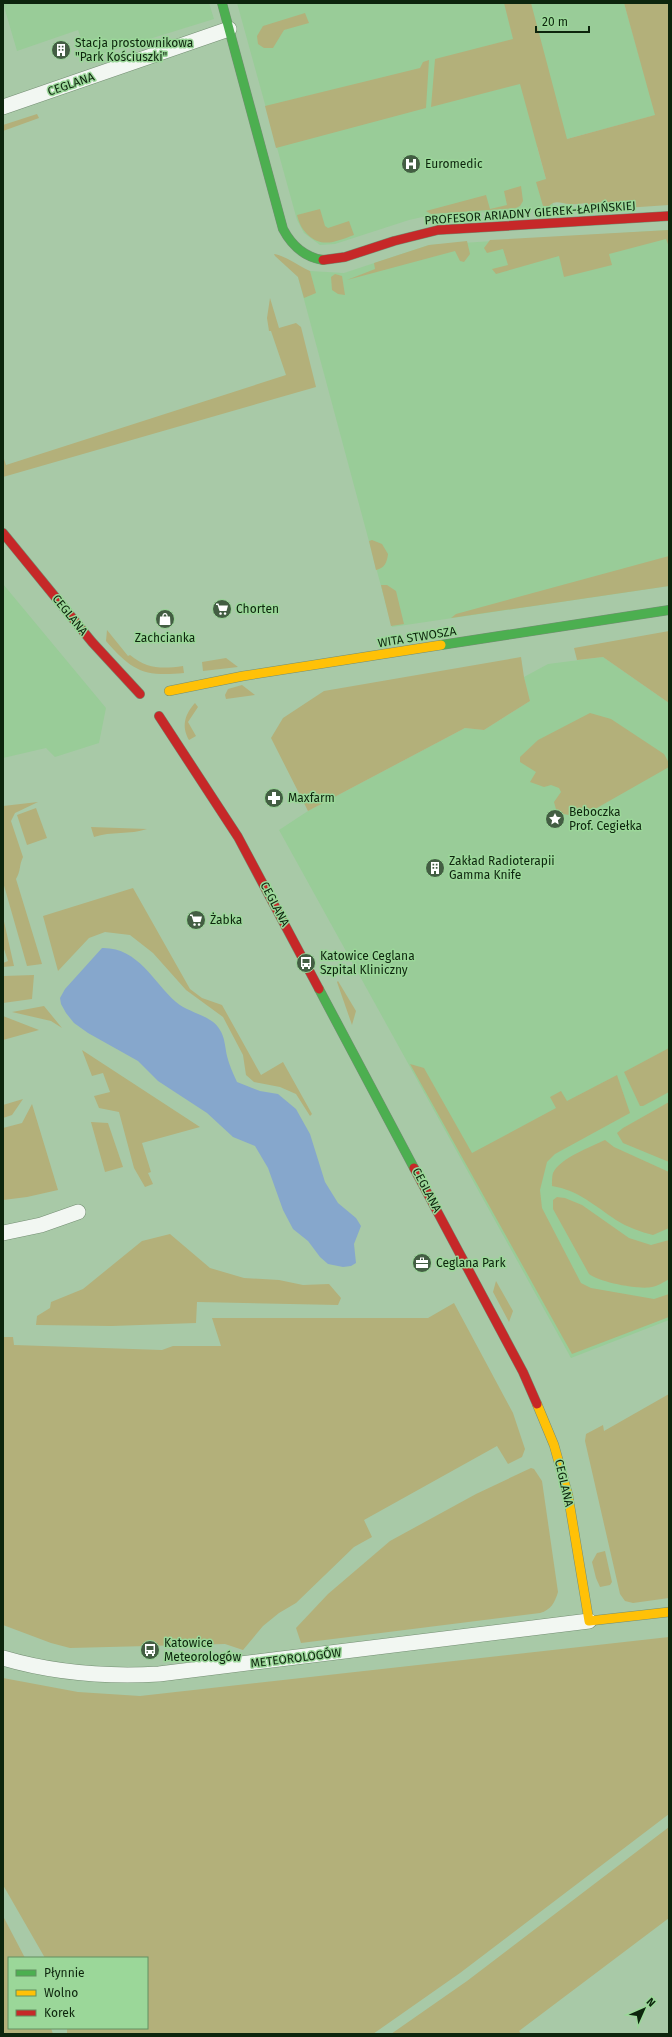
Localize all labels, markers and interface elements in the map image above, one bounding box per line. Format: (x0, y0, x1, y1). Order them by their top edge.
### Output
scale bar (536, 8, 589, 34)
text: 20 m (542, 15, 568, 29)
place label: Stacja prostownikowa "Park Kościuszki" (75, 36, 193, 64)
building icon: Stacja prostownikowa "Park Kościuszki" (50, 39, 72, 61)
street label: CEGLANA (46, 69, 96, 99)
hospital icon: Euromedic (400, 153, 422, 175)
place label: Euromedic (425, 157, 483, 171)
street label: PROFESOR ARIADNY GIEREK-ŁAPIŃSKIEJ (424, 198, 636, 227)
street label: CEGLANA (49, 592, 91, 638)
supermarket icon: Chorten (211, 598, 233, 620)
place label: Chorten (236, 602, 279, 616)
shop icon: Zachcianka (154, 608, 176, 630)
street label: WITA STWOSZA (377, 624, 457, 650)
place label: Zachcianka (135, 631, 195, 645)
pharmacy icon: Maxfarm (263, 787, 285, 809)
place label: Maxfarm (288, 791, 335, 805)
place label: Beboczka Prof. Cegiełka (569, 805, 642, 833)
place icon: Beboczka Prof. Cegiełka (544, 808, 566, 830)
place label: Zakład Radioterapii Gamma Knife (449, 854, 555, 882)
building icon: Zakład Radioterapii Gamma Knife (424, 857, 446, 879)
street label: CEGLANA (257, 879, 293, 929)
supermarket icon: Żabka (185, 909, 207, 931)
place label: Żabka (210, 912, 242, 927)
place label: Katowice Ceglana Szpital Kliniczny (320, 949, 415, 977)
bus stop icon: Katowice Ceglana Szpital Kliniczny (295, 952, 317, 974)
street label: CEGLANA (409, 1165, 445, 1215)
office icon: Ceglana Park (411, 1252, 433, 1274)
place label: Ceglana Park (436, 1256, 506, 1270)
street label: CEGLANA (552, 1458, 576, 1508)
place label: Katowice Meteorologów (164, 1636, 241, 1664)
bus stop icon: Katowice Meteorologów (139, 1639, 161, 1661)
street label: METEOROLOGÓW (250, 1644, 342, 1671)
legend (8, 1957, 148, 2029)
text: Płynnie (44, 1966, 85, 1980)
text: Wolno (44, 1986, 78, 2000)
north arrow (624, 1989, 664, 2029)
text: N (644, 1995, 658, 2009)
text: Korek (44, 2006, 76, 2020)

